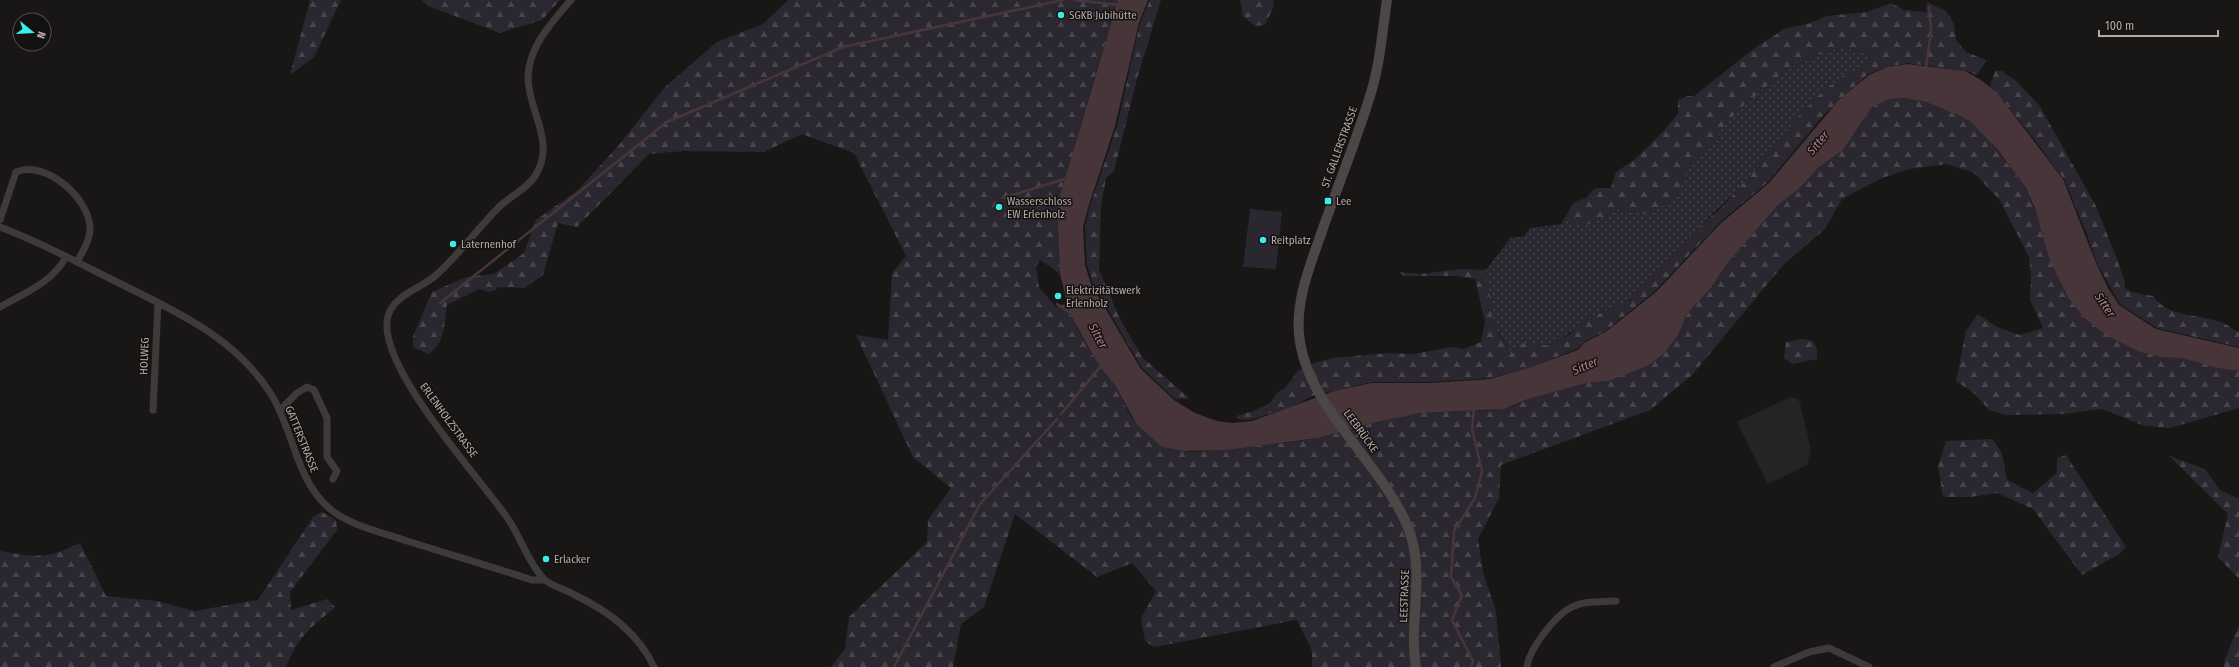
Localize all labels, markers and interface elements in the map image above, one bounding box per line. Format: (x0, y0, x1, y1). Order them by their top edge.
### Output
place label: SGKB Jubihütte (1069, 9, 1137, 22)
marker: SGKB Jubihütte (1056, 10, 1066, 20)
north arrow (12, 12, 52, 52)
scale bar (2099, 12, 2218, 38)
text: 100 m (2105, 19, 2134, 33)
text: N (34, 30, 48, 40)
street label: ST. GALLERSTRASSE (1319, 105, 1360, 190)
water label: Sitter (1804, 128, 1832, 158)
place label: Wasserschloss EW Erlenholz (1007, 195, 1072, 221)
place label: Lee (1336, 195, 1352, 208)
marker: Lee (1323, 196, 1333, 206)
marker: Wasserschloss EW Erlenholz (994, 202, 1004, 212)
place label: Reitplatz (1271, 234, 1311, 247)
marker: Reitplatz (1258, 235, 1268, 245)
place label: Laternenhof (461, 238, 517, 251)
marker: Laternenhof (448, 239, 458, 249)
place label: Elektrizitätswerk Erlenholz (1066, 284, 1141, 310)
water label: Sitter (2091, 289, 2119, 321)
marker: Elektrizitätswerk Erlenholz (1053, 291, 1063, 301)
water label: Sitter (1085, 320, 1111, 352)
street label: HOLWEG (137, 337, 152, 375)
water label: Sitter (1569, 354, 1601, 378)
street label: ERLENHOLZSTRASSE (417, 380, 480, 460)
street label: GATTERSTRASSE (282, 404, 321, 474)
street label: LEEBRÜCKE (1341, 407, 1381, 455)
place label: Erlacker (554, 553, 590, 566)
marker: Erlacker (541, 554, 551, 564)
street label: LEESTRASSE (1397, 569, 1412, 623)

